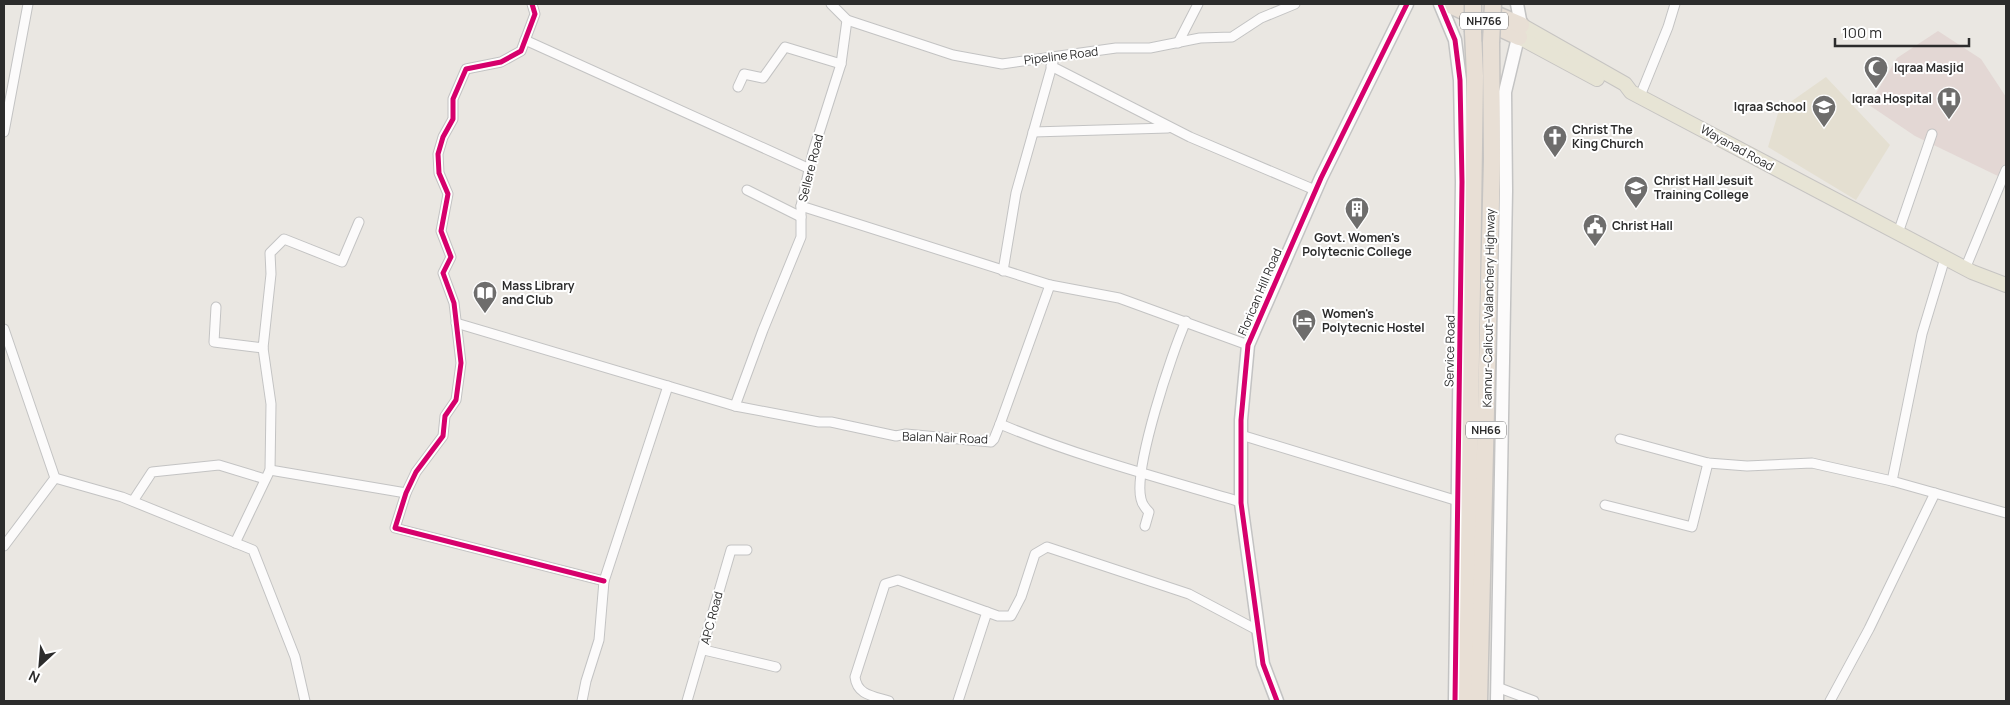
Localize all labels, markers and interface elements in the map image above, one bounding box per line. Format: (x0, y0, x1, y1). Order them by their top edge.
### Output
road number: NH766 (1460, 12, 1508, 30)
scale bar (1835, 15, 1969, 47)
text: 100 m (1842, 22, 1882, 43)
street label: Pipeline Road (1023, 43, 1099, 68)
mosque icon: Iqraa Masjid (1863, 55, 1889, 89)
place label: Iqraa Masjid (1894, 59, 1964, 76)
hospital icon: Iqraa Hospital (1936, 86, 1962, 120)
place label: Iqraa Hospital (1852, 90, 1932, 107)
school or university icon: Iqraa School (1811, 94, 1837, 128)
place label: Iqraa School (1734, 98, 1806, 115)
street label: Wayanad Road (1697, 120, 1777, 175)
place label: Christ The King Church (1572, 121, 1643, 152)
church icon: Christ The King Church (1542, 124, 1568, 158)
street label: Sellere Road (794, 132, 827, 203)
place label: Christ Hall Jesuit Training College (1654, 172, 1753, 203)
school or university icon: Christ Hall Jesuit Training College (1623, 175, 1649, 209)
building icon: Govt. Women's Polytecnic College (1344, 196, 1370, 230)
street label: Kannur-Calicut-Valanchery Highway (1478, 208, 1499, 408)
public building icon: Christ Hall (1582, 213, 1608, 247)
place label: Christ Hall (1612, 217, 1673, 234)
place label: Govt. Women's Polytecnic College (1302, 229, 1412, 260)
street label: Florican Hill Road (1233, 246, 1286, 338)
place label: Mass Library and Club (502, 277, 575, 308)
library icon: Mass Library and Club (472, 280, 498, 314)
place label: Women's Polytecnic Hostel (1322, 305, 1425, 336)
hotel icon: Women's Polytecnic Hostel (1291, 308, 1317, 342)
street label: Service Road (1440, 315, 1459, 387)
road number: NH66 (1466, 422, 1506, 438)
street label: Balan Nair Road (902, 428, 988, 447)
street label: APC Road (696, 589, 727, 646)
north arrow (15, 640, 65, 690)
text: N (25, 666, 43, 688)

